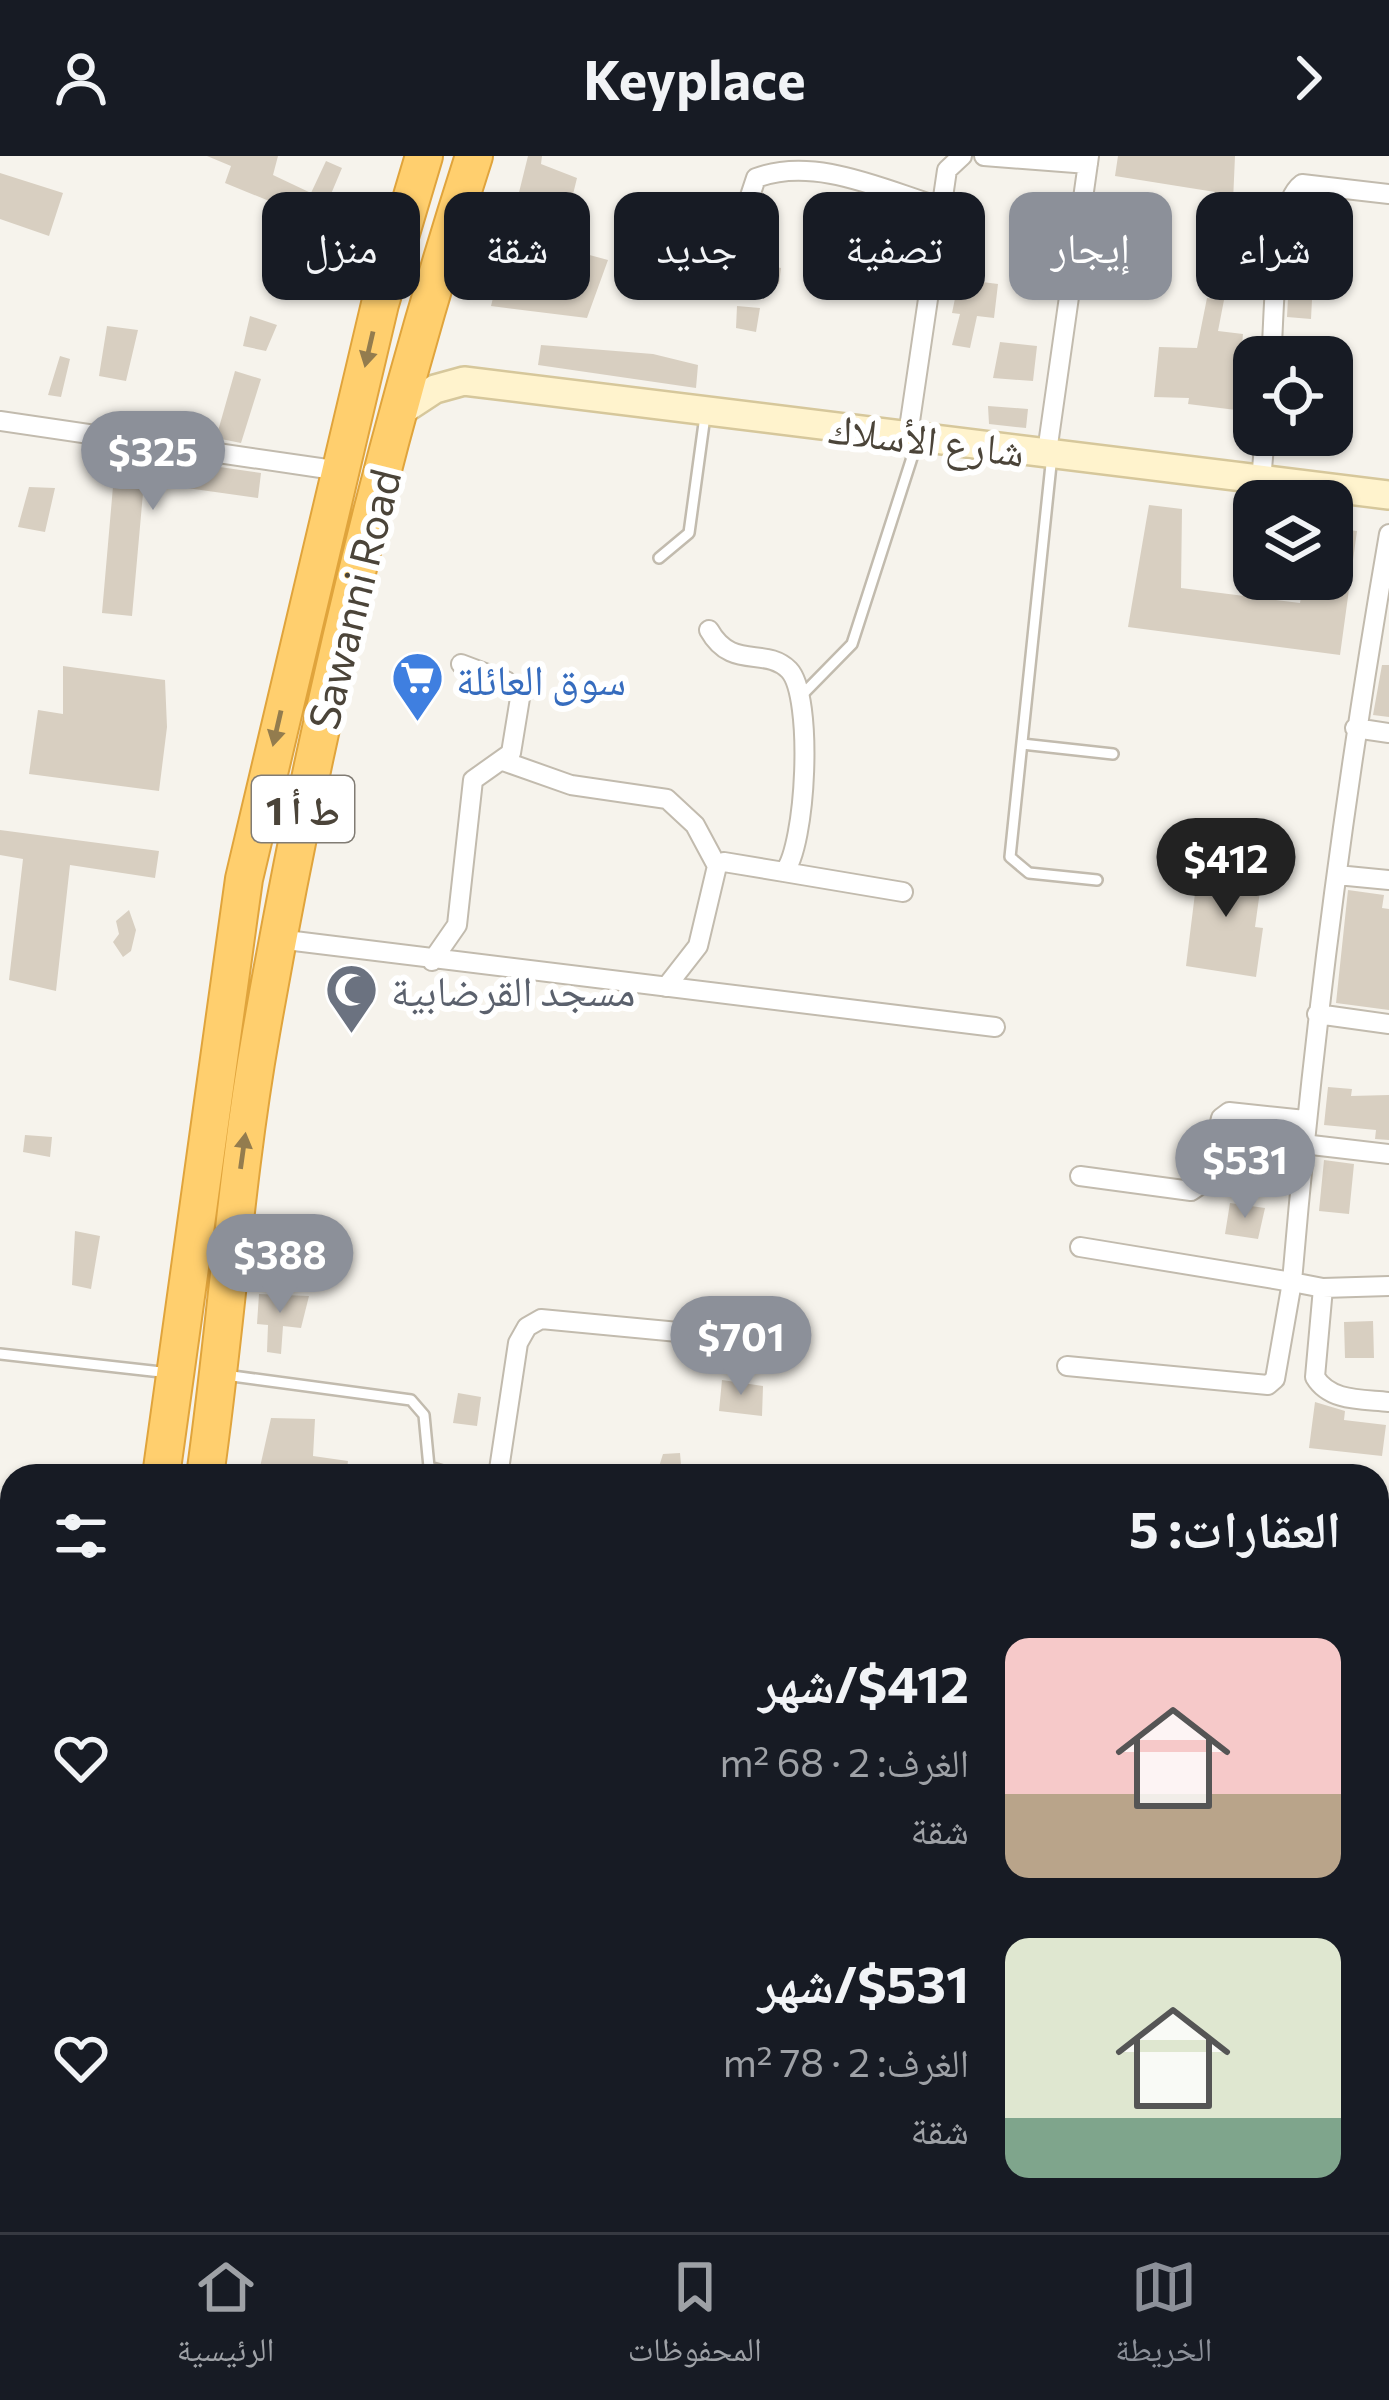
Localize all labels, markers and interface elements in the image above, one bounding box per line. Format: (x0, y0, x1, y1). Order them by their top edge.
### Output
icon: person (48, 45, 114, 111)
text: Keyplace (583, 45, 806, 111)
icon: forward (1275, 45, 1341, 111)
chip: منزل (262, 192, 420, 300)
chip: شقة (444, 192, 590, 300)
chip: جديد (614, 192, 779, 300)
chip: تصفية (803, 192, 985, 300)
chip: إيجار (1009, 192, 1172, 300)
chip: شراء (1196, 192, 1353, 300)
one-way arrow (359, 331, 378, 369)
map controls (1233, 336, 1353, 600)
button: locate (1233, 336, 1353, 456)
street label: شارع الأسلاك (826, 400, 1028, 479)
pin: $325 (82, 411, 224, 513)
text: $325 (108, 426, 198, 474)
street label: Sawanni Road (296, 463, 410, 735)
button: layers (1233, 480, 1353, 600)
supermarket icon: سوق العائلة (389, 650, 445, 724)
place label: سوق العائلة (456, 652, 626, 706)
one-way arrow (267, 710, 286, 747)
road number: ط أ 1 (252, 776, 354, 842)
pin: $412 (1155, 818, 1297, 920)
text: $412 (1183, 833, 1269, 881)
mosque icon: مسجد القرضابية (324, 961, 380, 1035)
place label: مسجد القرضابية (391, 963, 635, 1015)
pin: $531 (1174, 1119, 1316, 1221)
one-way arrow (234, 1132, 253, 1170)
text: $531 (1202, 1134, 1288, 1182)
pin: $388 (209, 1214, 351, 1316)
text: $388 (233, 1229, 327, 1277)
pin: $701 (670, 1296, 812, 1398)
text: $701 (697, 1311, 785, 1359)
text: العقارات: 5 (1129, 1496, 1341, 1559)
icon: filters (48, 1503, 114, 1569)
text: $412/شهر (759, 1651, 969, 1714)
icon: home (1101, 1686, 1245, 1830)
icon: heart (48, 1725, 114, 1791)
text: الغرف: 2 · 68 m² (719, 1737, 969, 1785)
text: شقة (911, 1804, 969, 1852)
text: $531/شهر (758, 1951, 969, 2014)
icon: home (1101, 1986, 1245, 2130)
icon: heart (48, 2025, 114, 2091)
text: الغرف: 2 · 78 m² (723, 2037, 969, 2085)
text: شقة (911, 2104, 969, 2152)
tab: الرئيسية (177, 2254, 274, 2382)
tab: المحفوظات (628, 2254, 762, 2382)
tab: الخريطة (1115, 2254, 1212, 2382)

